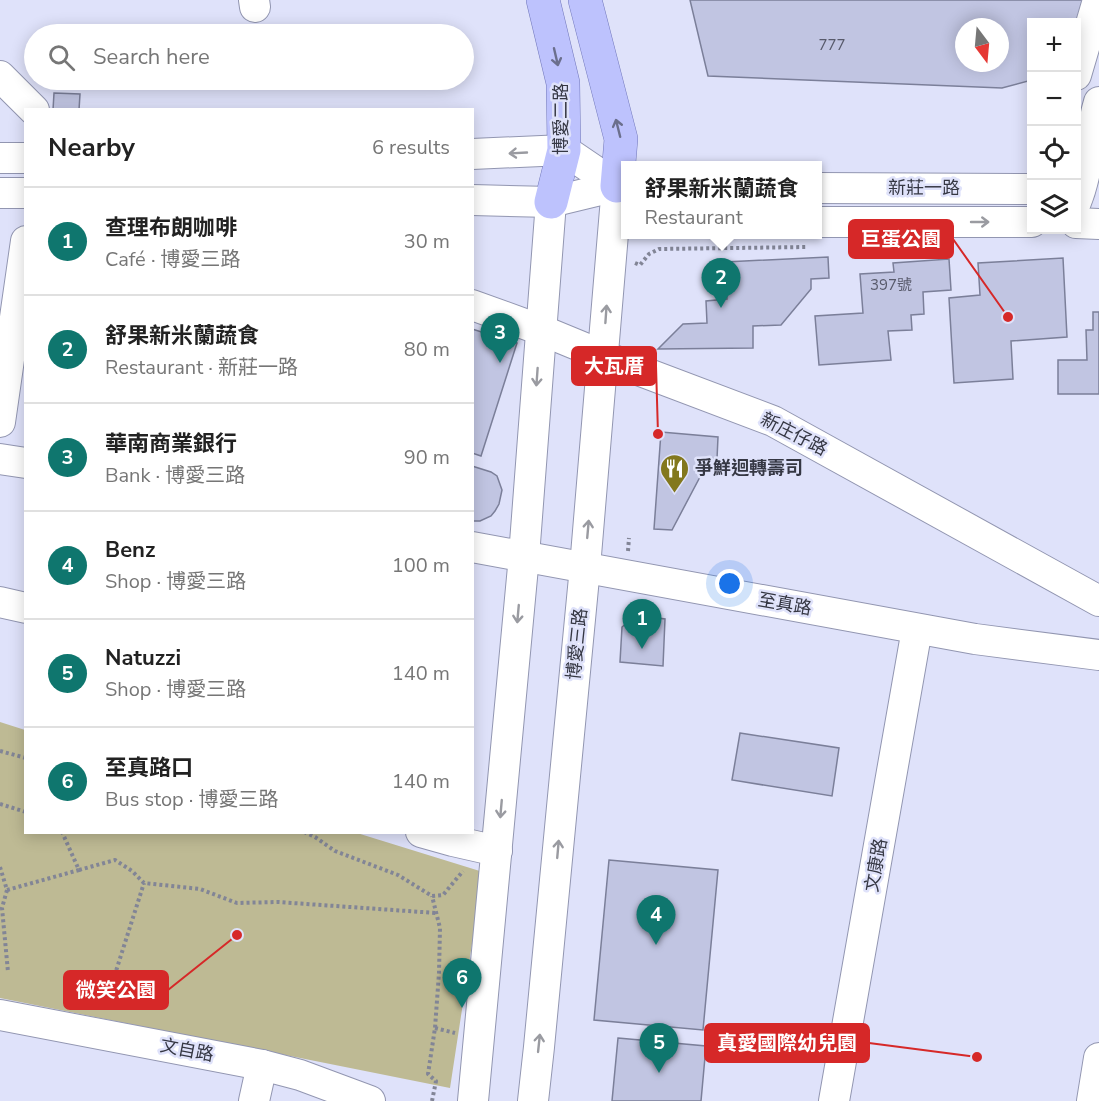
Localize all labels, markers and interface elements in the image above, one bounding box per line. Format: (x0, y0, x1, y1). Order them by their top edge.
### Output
north arrow (955, 18, 1009, 72)
map controls (1027, 18, 1081, 234)
button: + (1027, 18, 1081, 72)
search box (24, 24, 474, 90)
house number: 777 (818, 35, 846, 55)
icon: search (45, 41, 78, 74)
text: Search here (93, 42, 210, 72)
one-way arrow (551, 47, 563, 66)
button: − (1027, 72, 1081, 126)
street label: 博愛二路 (549, 83, 573, 155)
one-way arrow (612, 119, 623, 138)
button: locate (1027, 126, 1081, 180)
text: Nearby (48, 130, 135, 165)
text: 6 results (372, 134, 450, 161)
one-way arrow (509, 148, 529, 159)
popup (621, 161, 822, 239)
text: 舒果新米蘭蔬食 (644, 174, 799, 204)
street label: 新莊一路 (888, 176, 960, 200)
button: layers (1027, 180, 1081, 234)
text: Restaurant (644, 204, 743, 231)
text: 查理布朗咖啡 (105, 213, 237, 243)
one-way arrow (970, 216, 990, 228)
callout: 巨蛋公園 (849, 220, 953, 258)
text: 巨蛋公園 (861, 226, 941, 253)
text: 1 (62, 228, 74, 255)
text: 30 m (404, 228, 450, 255)
text: Café · 博愛三路 (105, 246, 241, 273)
pin: 2 (702, 258, 740, 308)
house number: 397號 (870, 275, 912, 295)
one-way arrow (601, 304, 612, 324)
pin: 3 (480, 314, 520, 363)
text: 舒果新米蘭蔬食 (105, 321, 259, 351)
text: 2 (62, 336, 74, 363)
text: 80 m (404, 336, 450, 363)
callout: 大瓦厝 (572, 347, 656, 385)
text: 大瓦厝 (584, 353, 644, 380)
text: Restaurant · 新莊一路 (105, 354, 298, 381)
one-way arrow (532, 366, 543, 386)
street label: 新庄仔路 (756, 407, 832, 461)
text: 華南商業銀行 (105, 429, 237, 459)
text: 3 (62, 444, 74, 471)
text: 90 m (404, 444, 450, 471)
restaurant icon: 爭鮮迴轉壽司 (658, 452, 690, 494)
place label: 爭鮮迴轉壽司 (695, 456, 803, 480)
text: Bank · 博愛三路 (105, 462, 245, 489)
one-way arrow (583, 520, 594, 540)
text: Benz (105, 535, 155, 565)
text: 4 (62, 552, 74, 579)
text: 100 m (392, 552, 450, 579)
text: Shop · 博愛三路 (105, 568, 246, 595)
your location (715, 569, 744, 598)
street label: 至真路 (756, 587, 814, 621)
pin: 1 (622, 600, 662, 649)
one-way arrow (512, 604, 523, 624)
street label: 博愛三路 (561, 607, 593, 681)
text: Natuzzi (105, 643, 181, 673)
text: 5 (62, 660, 74, 687)
text: 140 m (392, 660, 450, 687)
text: Shop · 博愛三路 (105, 676, 246, 703)
text: 至真路口 (105, 753, 193, 783)
text: 6 (62, 768, 74, 795)
text: 140 m (392, 768, 450, 795)
text: Bus stop · 博愛三路 (105, 786, 279, 813)
one-way arrow (495, 798, 506, 818)
street label: 文康路 (859, 836, 893, 894)
one-way arrow (553, 839, 564, 859)
pin: 4 (636, 896, 676, 945)
pin: 6 (442, 958, 482, 1008)
callout: 微笑公園 (64, 971, 168, 1009)
text: 微笑公園 (76, 977, 156, 1004)
pin: 5 (640, 1024, 678, 1073)
callout: 真愛國際幼兒園 (705, 1024, 869, 1062)
text: 真愛國際幼兒園 (717, 1030, 857, 1057)
street label: 文自路 (158, 1033, 216, 1067)
one-way arrow (534, 1033, 545, 1053)

